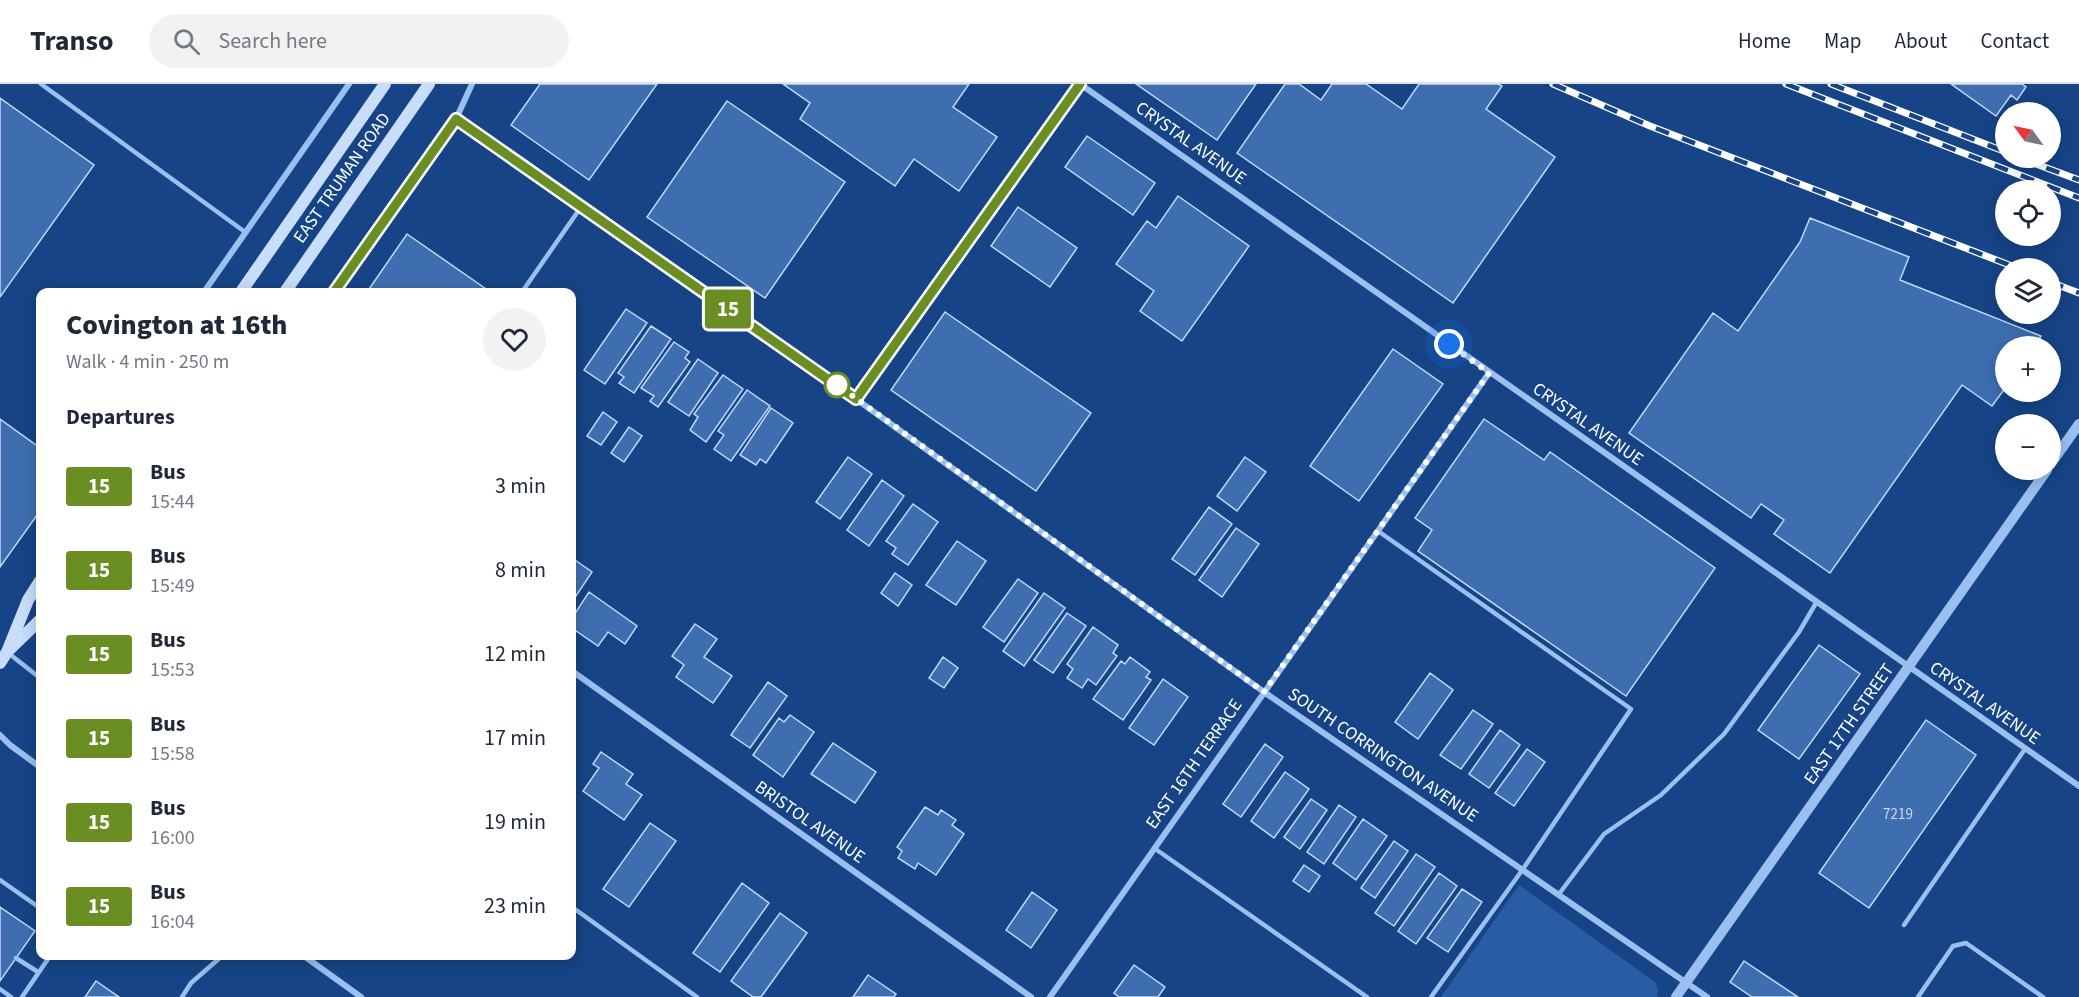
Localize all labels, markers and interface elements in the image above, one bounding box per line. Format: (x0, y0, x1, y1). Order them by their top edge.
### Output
search box (149, 14, 569, 68)
text: Transo (30, 21, 113, 61)
icon: search (170, 25, 203, 58)
text: Search here (218, 25, 327, 57)
text: Home (1738, 26, 1791, 56)
text: Map (1824, 26, 1862, 56)
text: About (1895, 26, 1947, 56)
text: Contact (1980, 26, 2049, 56)
street label: CRYSTAL AVENUE (1131, 95, 1251, 191)
north arrow (1995, 102, 2061, 168)
map controls (1995, 102, 2061, 480)
street label: EAST TRUMAN ROAD (288, 108, 396, 248)
button: locate (1995, 180, 2061, 246)
button: layers (1995, 258, 2061, 324)
line badge: 15 (701, 290, 755, 328)
text: 15 (717, 294, 739, 324)
text: Covington at 16th (66, 305, 288, 345)
button: heart (483, 308, 546, 371)
your location (1434, 329, 1464, 359)
button: + (1995, 336, 2061, 402)
text: Walk · 4 min · 250 m (66, 348, 229, 376)
unlabelled marker (824, 372, 850, 398)
street label: CRYSTAL AVENUE (1528, 376, 1648, 472)
text: Departures (66, 401, 175, 433)
button: − (1995, 414, 2061, 480)
text: Bus (150, 456, 186, 488)
text: 3 min (495, 470, 546, 502)
text: 15 (88, 471, 110, 501)
text: 15:44 (150, 488, 195, 516)
text: Bus (150, 540, 186, 572)
text: 8 min (495, 554, 546, 586)
text: 15 (88, 555, 110, 585)
text: 15:49 (150, 572, 195, 600)
text: Bus (150, 624, 186, 656)
text: 12 min (484, 638, 546, 670)
text: 15 (88, 639, 110, 669)
street label: CRYSTAL AVENUE (1925, 655, 2045, 751)
text: 15:53 (150, 656, 195, 684)
street label: EAST 17TH STREET (1798, 658, 1900, 789)
street label: SOUTH CORRINGTON AVENUE (1283, 682, 1483, 828)
street label: EAST 16TH TERRACE (1140, 694, 1248, 834)
text: Bus (150, 708, 186, 740)
text: 17 min (484, 722, 546, 754)
text: 15 (88, 723, 110, 753)
text: 15:58 (150, 740, 195, 768)
street label: BRISTOL AVENUE (750, 775, 870, 869)
text: Bus (150, 792, 186, 824)
house number: 7219 (1883, 804, 1913, 825)
text: 19 min (484, 806, 546, 838)
text: 15 (88, 807, 110, 837)
text: 16:00 (150, 824, 195, 852)
text: Bus (150, 876, 186, 908)
text: 23 min (484, 890, 546, 922)
text: 15 (88, 891, 110, 921)
text: 16:04 (150, 908, 195, 936)

